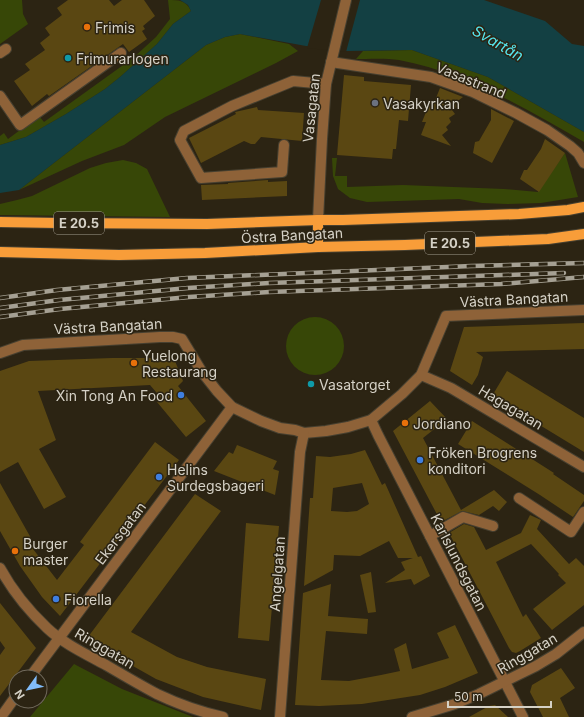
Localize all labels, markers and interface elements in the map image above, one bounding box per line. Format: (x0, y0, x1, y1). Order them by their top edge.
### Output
place label: Frimis (95, 19, 135, 36)
water label: Svartån (469, 21, 527, 65)
marker: Frimis (82, 22, 92, 32)
place label: Frimurarlogen (76, 50, 169, 67)
marker: Frimurarlogen (63, 53, 73, 63)
street label: Vasastrand (434, 58, 508, 102)
street label: Vasagatan (299, 73, 323, 143)
place label: Vasakyrkan (383, 95, 460, 112)
marker: Vasakyrkan (370, 98, 380, 108)
road number: E 20.5 (54, 212, 104, 234)
street label: Östra Bangatan (240, 224, 344, 246)
road number: E 20.5 (425, 232, 475, 254)
street label: Västra Bangatan (459, 288, 569, 310)
street label: Västra Bangatan (53, 315, 163, 337)
place label: Yuelong Restaurang (142, 347, 217, 380)
marker: Yuelong Restaurang (129, 358, 139, 368)
place label: Vasatorget (319, 376, 391, 393)
marker: Vasatorget (306, 379, 316, 389)
street label: Hagagatan (476, 381, 546, 433)
place label: Xin Tong An Food (56, 387, 173, 404)
marker: Xin Tong An Food (176, 390, 186, 400)
place label: Jordiano (413, 415, 471, 432)
marker: Jordiano (400, 418, 410, 428)
place label: Fröken Brogrens konditori (428, 444, 537, 477)
marker: Fröken Brogrens konditori (415, 455, 425, 465)
place label: Helins Surdegsbageri (167, 461, 264, 494)
marker: Helins Surdegsbageri (154, 472, 164, 482)
street label: Ekersgatan (91, 498, 149, 568)
street label: Karlslundsgatan (427, 511, 491, 613)
place label: Burger master (23, 535, 68, 568)
street label: Angelgatan (266, 536, 288, 612)
marker: Burger master (10, 546, 20, 556)
place label: Fiorella (64, 591, 112, 608)
marker: Fiorella (51, 594, 61, 604)
street label: Ringgatan (72, 624, 138, 672)
street label: Ringgatan (494, 629, 560, 677)
north arrow (8, 669, 48, 709)
scale bar (448, 683, 551, 709)
text: N (11, 687, 28, 702)
text: 50 m (454, 689, 483, 704)

